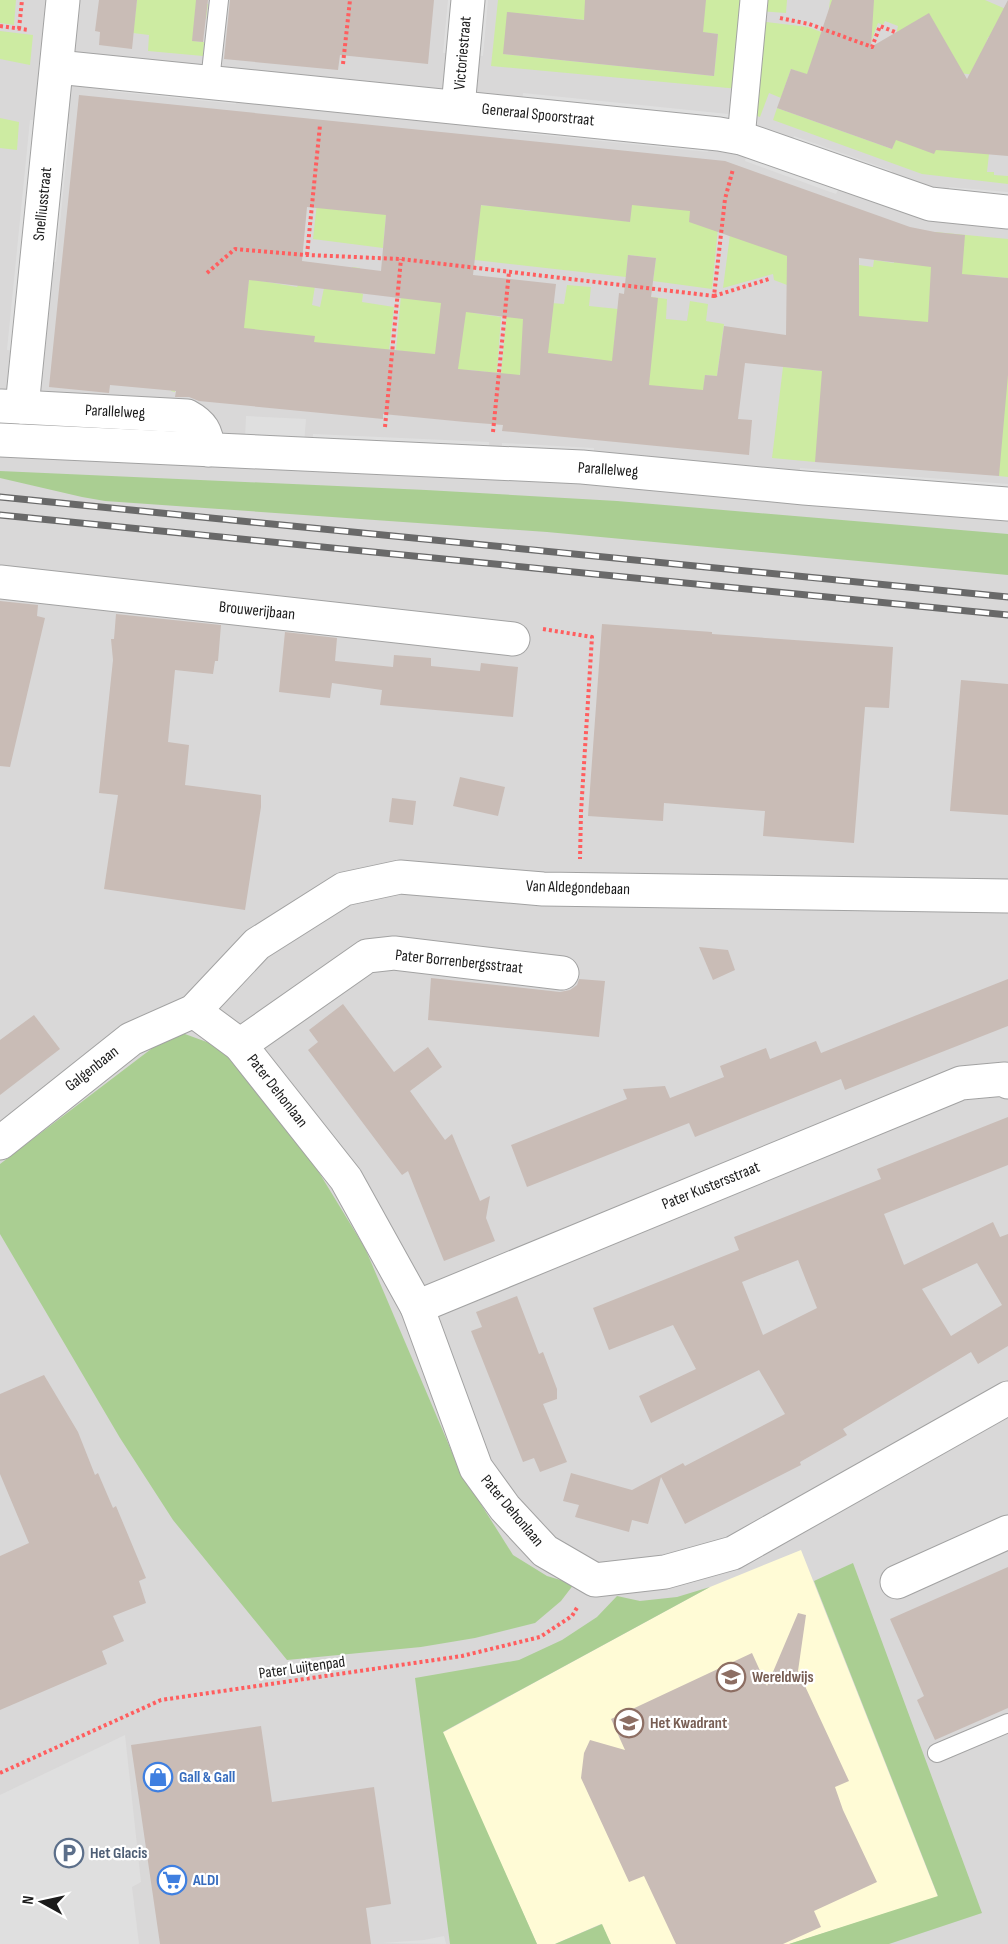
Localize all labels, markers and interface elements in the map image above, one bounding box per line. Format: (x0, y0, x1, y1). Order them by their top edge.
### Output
street label: Victoriestraat (450, 15, 476, 91)
street label: Generaal Spoorstraat (481, 100, 595, 130)
street label: Snelliusstraat (30, 166, 56, 242)
street label: Parallelweg (84, 401, 146, 423)
street label: Parallelweg (577, 458, 639, 482)
street label: Brouwerijbaan (218, 598, 296, 624)
street label: Van Aldegondebaan (526, 877, 630, 899)
street label: Pater Borrenbergsstraat (394, 946, 524, 978)
street label: Galgenbaan (62, 1042, 122, 1096)
street label: Pater Dehonlaan (242, 1051, 312, 1131)
street label: Pater Kustersstraat (659, 1158, 763, 1214)
street label: Pater Dehonlaan (477, 1471, 547, 1551)
street label: Pater Luijtenpad (258, 1653, 346, 1683)
school or university icon: Wereldwijs (715, 1661, 747, 1693)
place label: Wereldwijs (752, 1668, 814, 1687)
school or university icon: Het Kwadrant (613, 1707, 645, 1739)
place label: Het Kwadrant (650, 1714, 727, 1733)
shop icon: Gall & Gall (142, 1761, 174, 1793)
place label: Gall & Gall (179, 1768, 235, 1787)
parking icon: Het Glacis (53, 1837, 85, 1869)
place label: Het Glacis (90, 1844, 147, 1863)
supermarket icon: ALDI (156, 1864, 188, 1896)
place label: ALDI (192, 1871, 219, 1890)
north arrow (12, 1872, 72, 1932)
text: N (19, 1895, 39, 1906)

